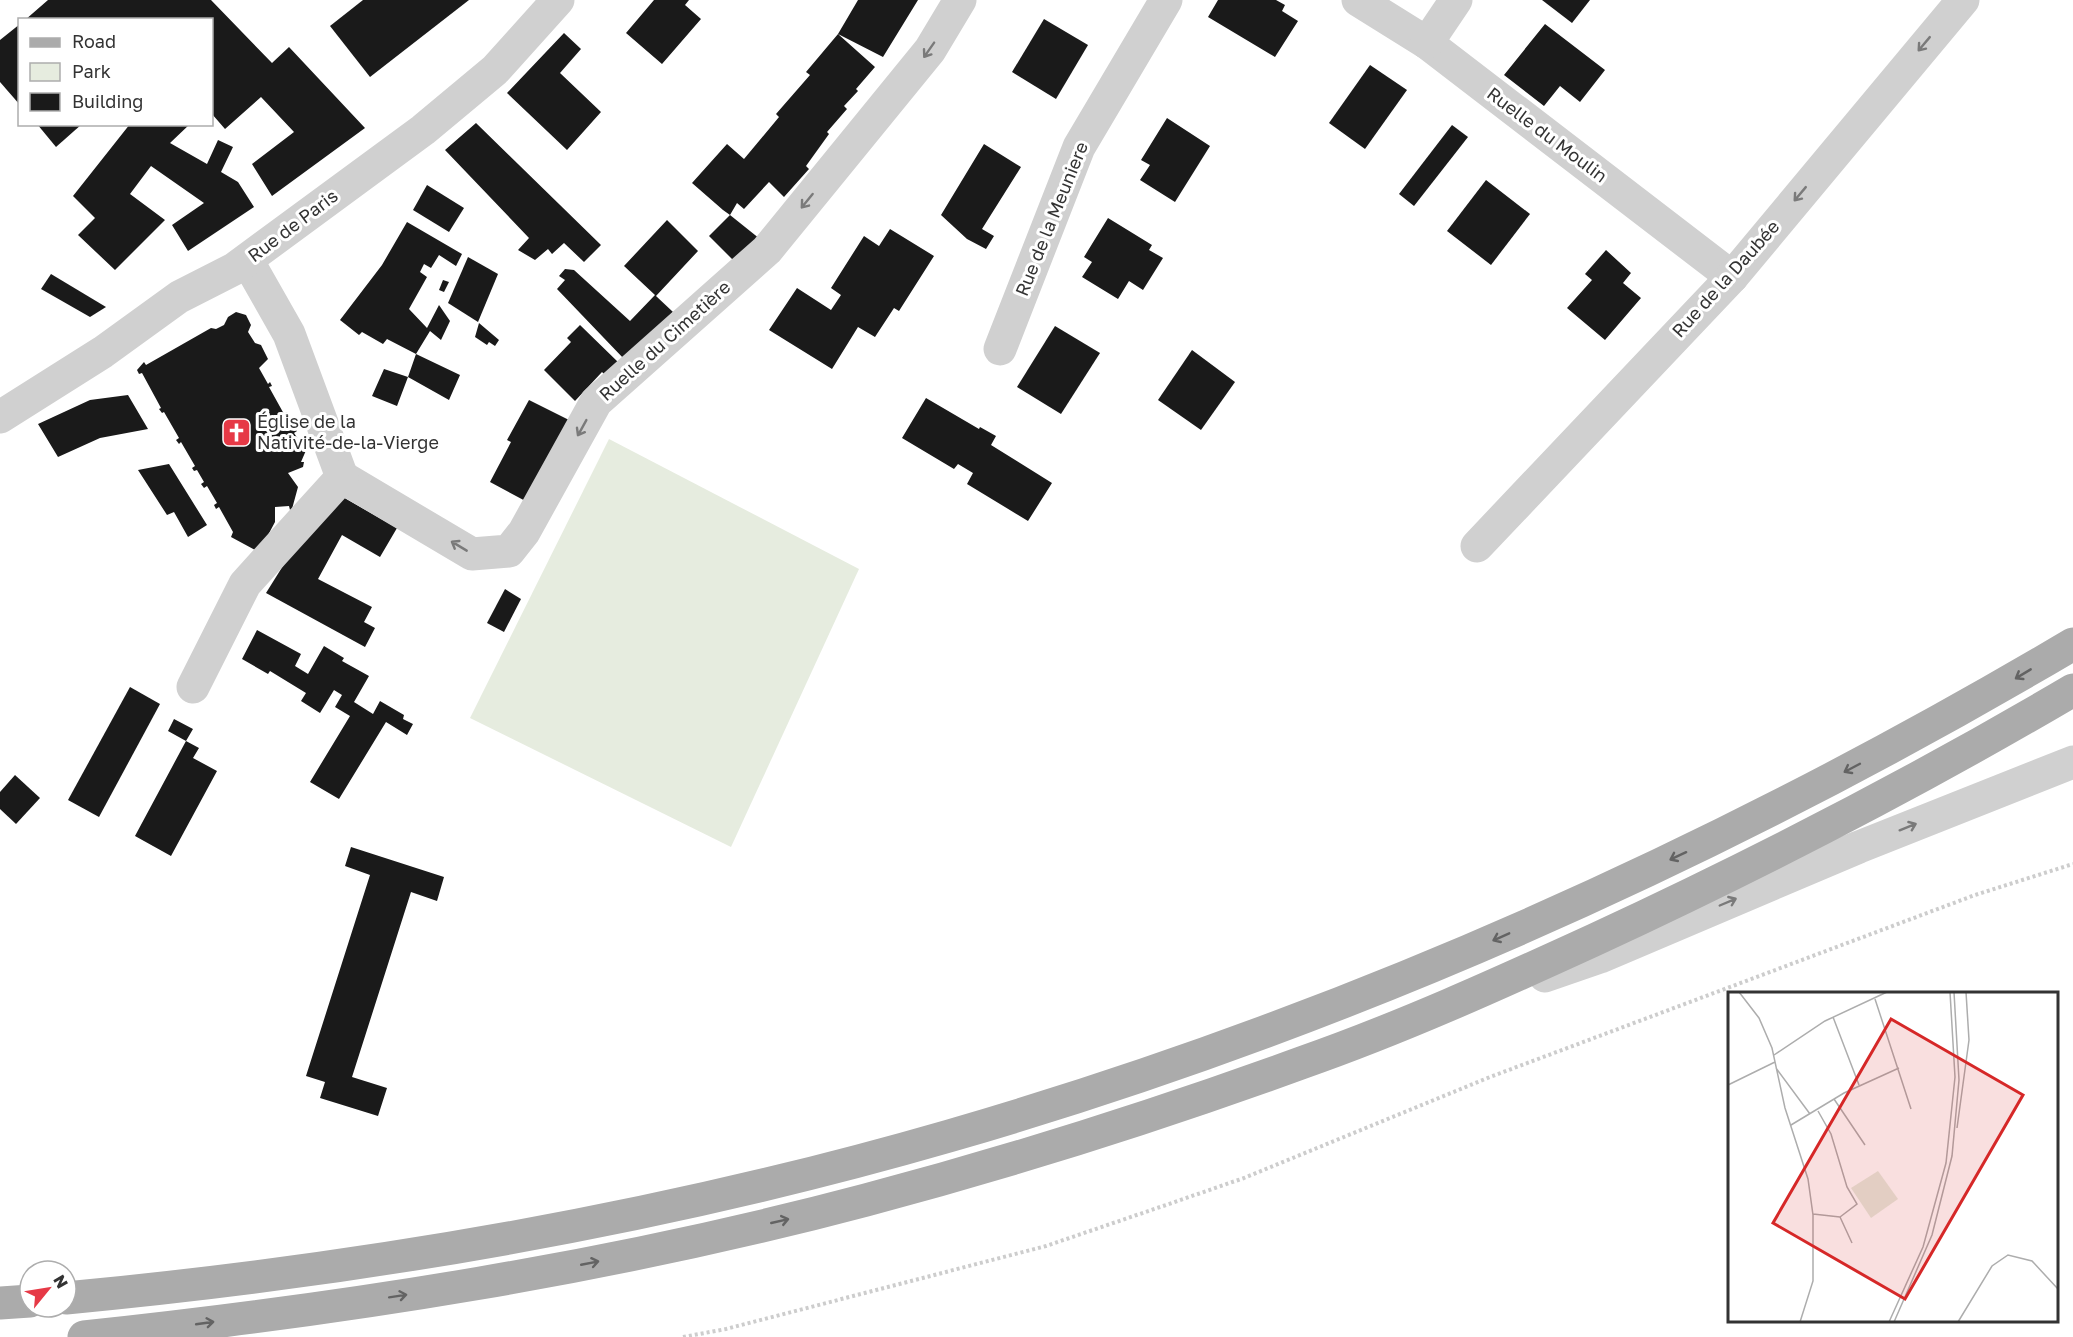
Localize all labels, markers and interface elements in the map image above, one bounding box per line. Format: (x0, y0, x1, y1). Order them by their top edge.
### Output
legend (18, 18, 213, 126)
text: Road (72, 30, 116, 52)
one-way arrow (1917, 36, 1931, 51)
one-way arrow (923, 41, 935, 57)
text: Park (72, 60, 111, 82)
street label: Ruelle du Moulin (1483, 82, 1612, 187)
text: Building (72, 90, 143, 112)
street label: Rue de la Meuniere (1010, 138, 1092, 299)
street label: Rue de Paris (243, 184, 342, 266)
one-way arrow (1793, 186, 1807, 201)
one-way arrow (800, 193, 813, 209)
street label: Rue de la Daubée (1667, 215, 1784, 341)
street label: Ruelle du Cimetière (594, 275, 735, 405)
place label: Église de la Nativité-de-la-Vierge (257, 410, 439, 453)
church icon: Église de la Nativité-de-la-Vierge (220, 416, 252, 448)
one-way arrow (576, 418, 587, 436)
one-way arrow (451, 540, 468, 552)
one-way arrow (2015, 668, 2032, 680)
one-way arrow (1844, 762, 1861, 774)
one-way arrow (1899, 821, 1917, 832)
one-way arrow (1669, 850, 1687, 862)
one-way arrow (1719, 895, 1737, 907)
one-way arrow (1492, 932, 1510, 943)
inset map (1728, 992, 2058, 1322)
one-way arrow (771, 1214, 790, 1226)
one-way arrow (580, 1257, 599, 1268)
north arrow (18, 1259, 78, 1319)
text: N (49, 1271, 73, 1292)
one-way arrow (388, 1291, 407, 1302)
one-way arrow (194, 1317, 214, 1328)

